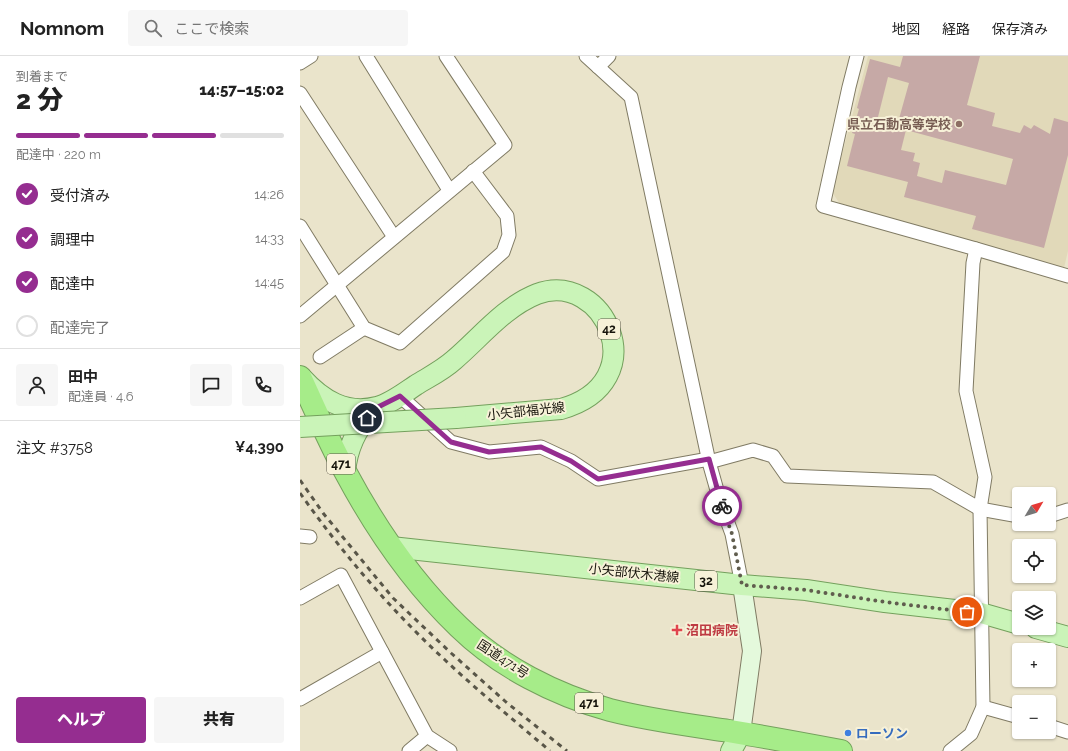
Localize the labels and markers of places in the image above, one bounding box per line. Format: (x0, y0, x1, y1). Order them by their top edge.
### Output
place label: 県立石動高等学校 (847, 117, 951, 132)
marker: 県立石動高等学校 (954, 119, 964, 129)
pin (350, 401, 384, 435)
pin (950, 595, 984, 629)
place label: 沼田病院 (686, 623, 738, 638)
marker: 沼田病院 (671, 624, 683, 636)
place label: ローソン (856, 726, 908, 741)
marker: ローソン (843, 728, 853, 738)

